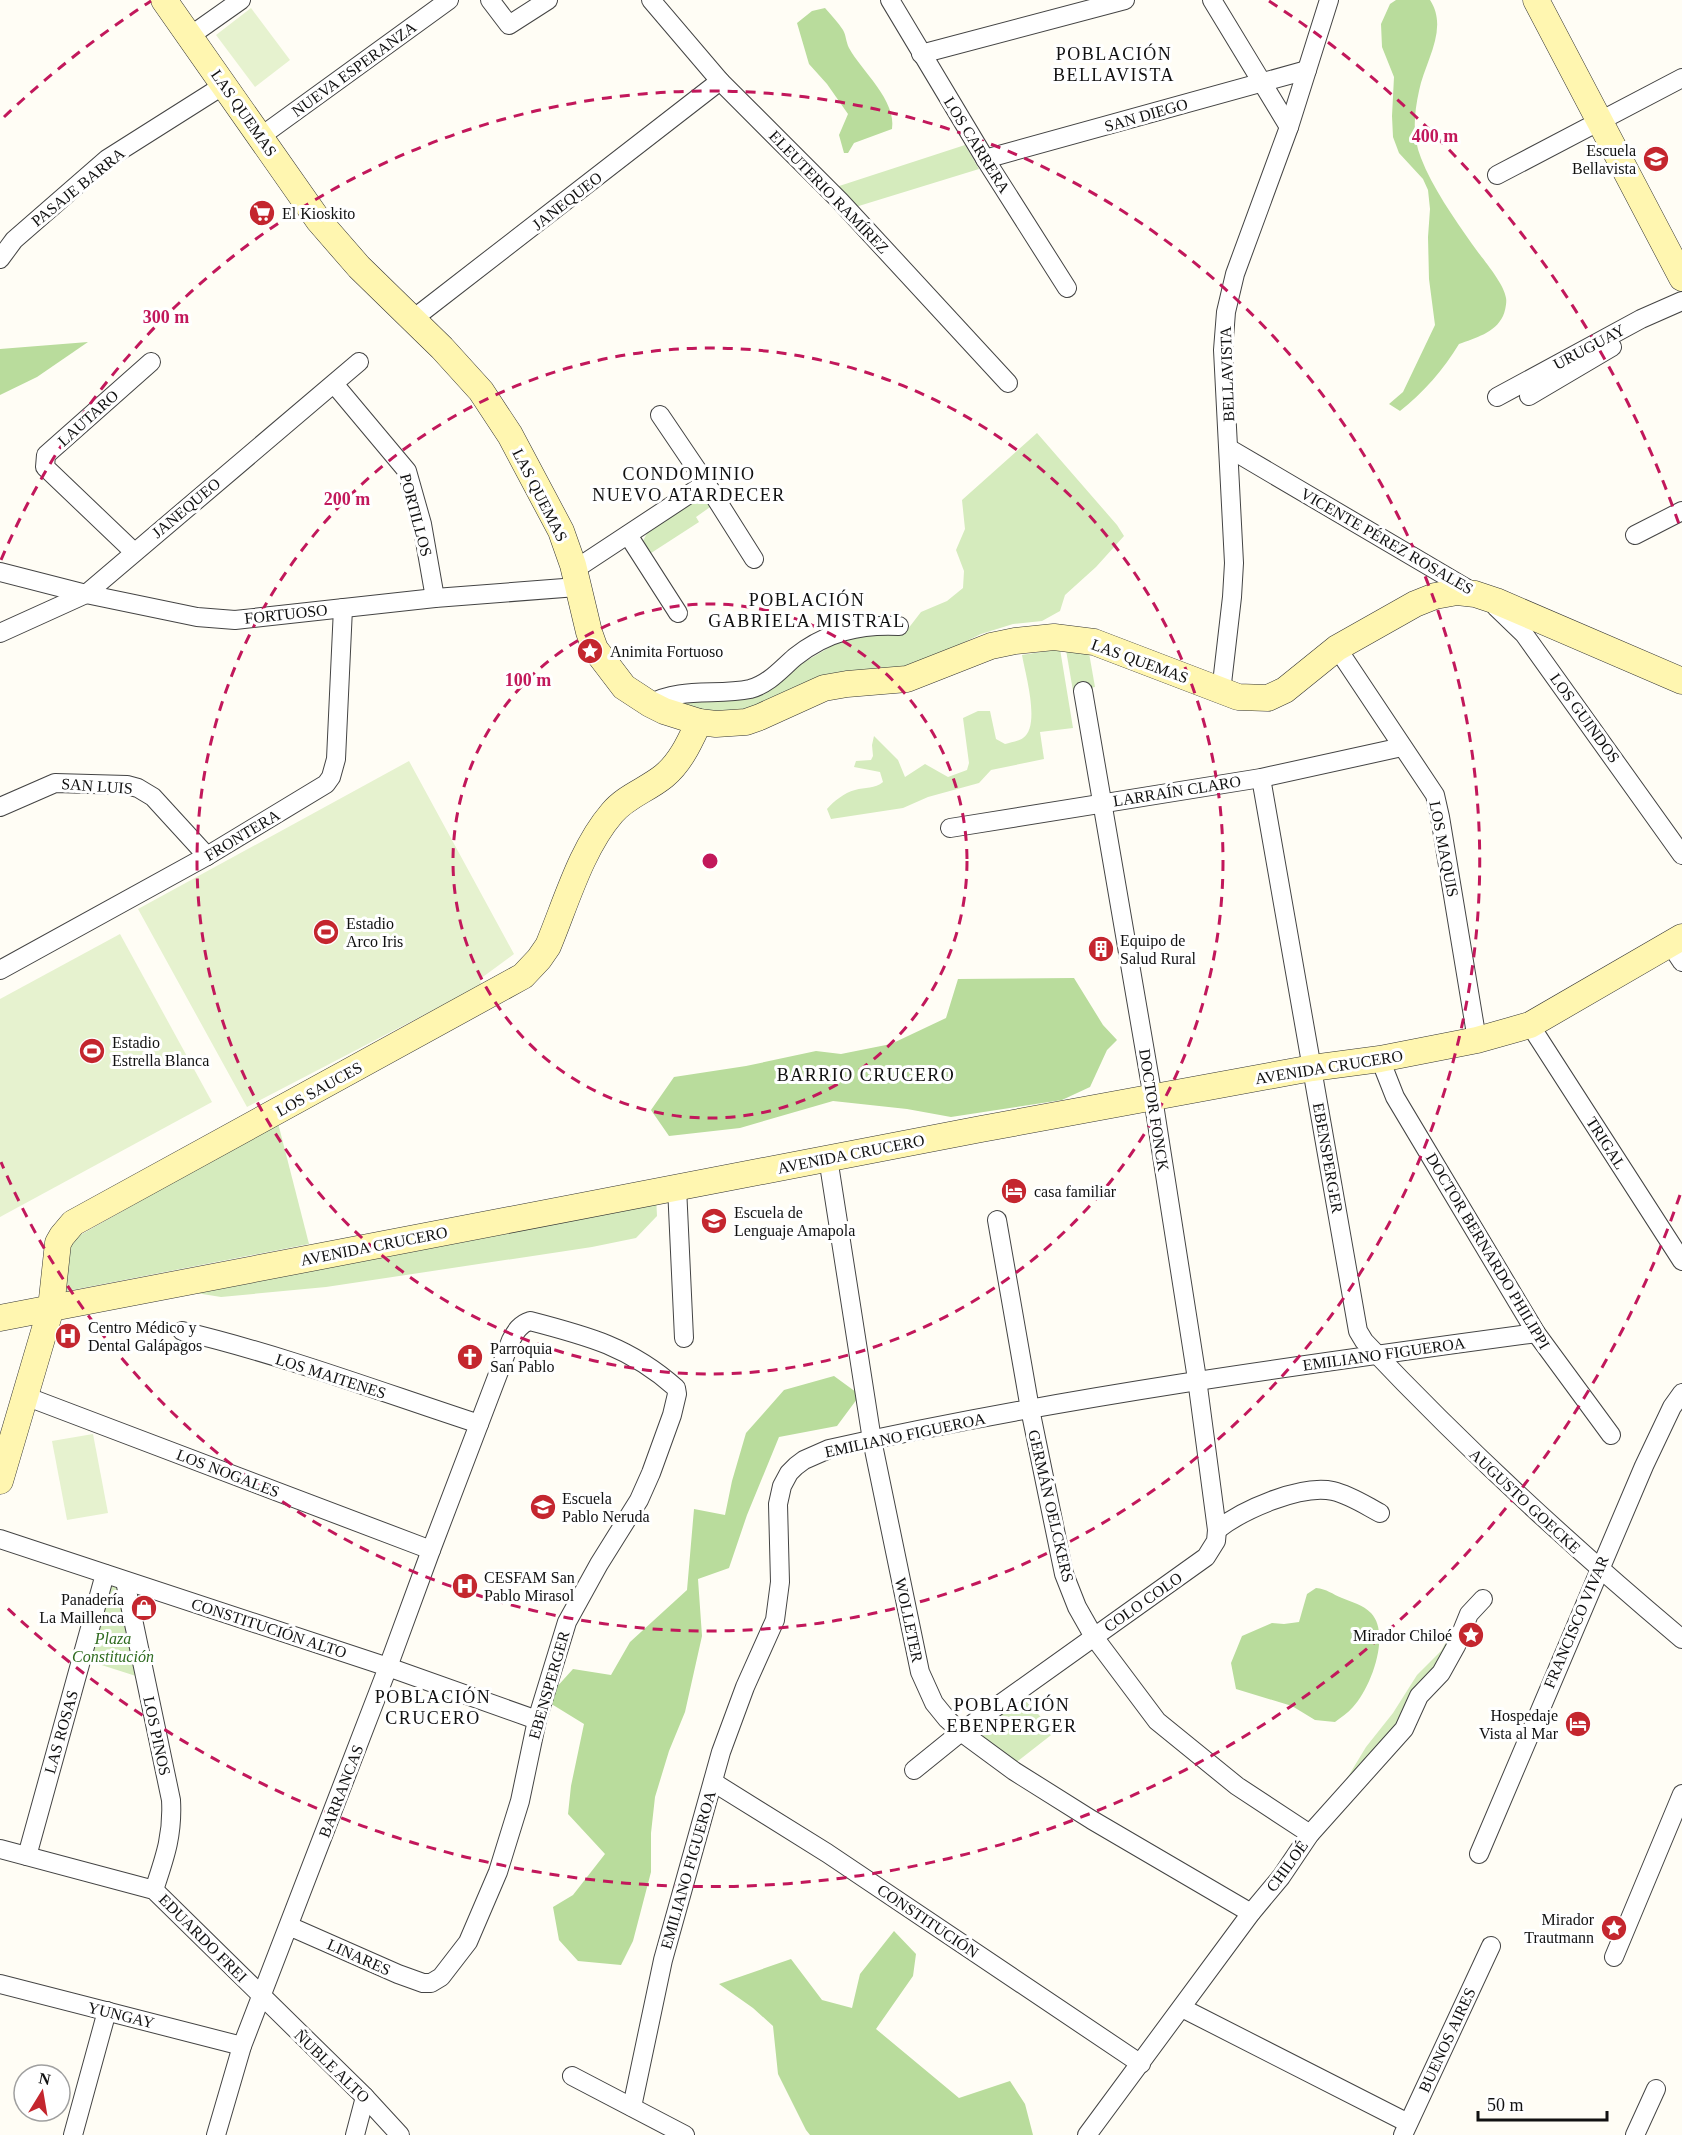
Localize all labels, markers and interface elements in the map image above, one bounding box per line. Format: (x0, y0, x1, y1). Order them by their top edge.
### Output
street label: NUEVA ESPERANZA (289, 18, 420, 120)
district label: POBLACIÓN BELLAVISTA (1053, 43, 1175, 85)
street label: LAS QUEMAS (208, 66, 280, 160)
street label: LOS CARRERA (941, 94, 1014, 196)
street label: SAN DIEGO (1102, 95, 1190, 135)
street label: ELEUTERIO RAMÍREZ (766, 126, 893, 257)
text: 400 m (1412, 126, 1458, 146)
place label: Escuela Bellavista (1572, 142, 1636, 177)
street label: PASAJE BARRA (28, 144, 128, 230)
school or university icon: Escuela Bellavista (1641, 144, 1671, 174)
street label: JANEQUEO (529, 169, 605, 233)
supermarket icon: El Kioskito (247, 198, 277, 228)
place label: El Kioskito (282, 205, 355, 222)
text: 300 m (143, 307, 189, 327)
street label: URUGUAY (1550, 321, 1628, 373)
street label: BELLAVISTA (1217, 326, 1237, 422)
street label: LAUTARO (54, 387, 122, 449)
street label: LAS QUEMAS (509, 446, 571, 544)
district label: CONDOMINIO NUEVO ATARDECER (592, 464, 786, 505)
street label: PORTILLOS (397, 472, 435, 558)
street label: JANEQUEO (149, 475, 223, 541)
street label: VICENTE PÉREZ ROSALES (1298, 484, 1477, 597)
text: 200 m (324, 489, 370, 509)
district label: POBLACIÓN GABRIELA MISTRAL (708, 589, 906, 631)
street label: FORTUOSO (244, 601, 328, 627)
place icon: Animita Fortuoso (575, 636, 605, 666)
street label: LAS QUEMAS (1089, 636, 1191, 686)
place label: Animita Fortuoso (610, 643, 723, 660)
text: 100 m (505, 670, 551, 690)
street label: LOS GUINDOS (1547, 670, 1623, 766)
street label: LARRAÍN CLARO (1112, 772, 1242, 810)
street label: SAN LUIS (61, 775, 133, 797)
street label: LOS MAQUIS (1426, 800, 1462, 898)
street label: FRONTERA (201, 806, 283, 864)
centre of rings (700, 851, 720, 871)
place label: Estadio Arco Iris (346, 915, 403, 950)
sports icon: Estadio Arco Iris (311, 917, 341, 947)
place label: Equipo de Salud Rural (1120, 932, 1197, 967)
building icon: Equipo de Salud Rural (1086, 934, 1116, 964)
place label: Estadio Estrella Blanca (112, 1034, 209, 1069)
sports icon: Estadio Estrella Blanca (77, 1036, 107, 1066)
street label: AVENIDA CRUCERO (1254, 1047, 1404, 1087)
street label: DOCTOR FONCK (1136, 1048, 1172, 1173)
street label: LOS SAUCES (273, 1058, 365, 1120)
district label: BARRIO CRUCERO (777, 1065, 955, 1085)
street label: EBENSPERGER (1310, 1101, 1346, 1215)
street label: TRIGAL (1583, 1114, 1629, 1172)
street label: AVENIDA CRUCERO (776, 1131, 926, 1177)
street label: DOCTOR BERNARDO PHILIPPI (1423, 1150, 1553, 1352)
hotel icon: casa familiar (999, 1176, 1029, 1206)
place label: casa familiar (1034, 1183, 1117, 1200)
place label: Escuela de Lenguaje Amapola (734, 1204, 855, 1240)
school or university icon: Escuela de Lenguaje Amapola (699, 1206, 729, 1236)
street label: AVENIDA CRUCERO (299, 1223, 449, 1269)
place label: Centro Médico y Dental Galápagos (88, 1319, 202, 1355)
hospital icon: Centro Médico y Dental Galápagos (53, 1321, 83, 1351)
street label: EMILIANO FIGUEROA (1302, 1334, 1467, 1374)
place label: Parroquia San Pablo (490, 1340, 554, 1375)
church icon: Parroquia San Pablo (455, 1342, 485, 1372)
street label: LOS MAITENES (274, 1350, 388, 1402)
street label: EMILIANO FIGUEROA (823, 1410, 987, 1460)
street label: GERMÁN OELCKERS (1025, 1428, 1078, 1584)
street label: AUGUSTO GOECKE (1466, 1445, 1584, 1557)
street label: LOS NOGALES (174, 1446, 282, 1500)
place label: Escuela Pablo Neruda (562, 1490, 650, 1525)
school or university icon: Escuela Pablo Neruda (528, 1492, 558, 1522)
street label: FRANCISCO VIVAR (1540, 1553, 1612, 1691)
place label: CESFAM San Pablo Mirasol (484, 1569, 575, 1604)
street label: COLO COLO (1101, 1569, 1185, 1635)
hospital icon: CESFAM San Pablo Mirasol (450, 1571, 480, 1601)
street label: WOLLETER (892, 1576, 926, 1664)
place label: Panadería La Maillenca (39, 1591, 124, 1626)
shop icon: Panadería La Maillenca (129, 1593, 159, 1623)
street label: CONSTITUCIÓN ALTO (189, 1594, 349, 1661)
place icon: Mirador Chiloé (1456, 1620, 1486, 1650)
place label: Mirador Chiloé (1353, 1627, 1452, 1644)
street label: EBENSPERGER (525, 1629, 573, 1741)
park label: Plaza Constitución (72, 1630, 154, 1665)
district label: POBLACIÓN CRUCERO (375, 1686, 491, 1728)
street label: LAS ROSAS (41, 1688, 81, 1776)
district label: POBLACIÓN EBENPERGER (946, 1694, 1078, 1736)
street label: LOS PINOS (140, 1695, 174, 1777)
place label: Hospedaje Vista al Mar (1479, 1707, 1559, 1742)
hotel icon: Hospedaje Vista al Mar (1563, 1709, 1593, 1739)
street label: BARRANCAS (316, 1742, 366, 1840)
street label: EMILIANO FIGUEROA (657, 1788, 719, 1951)
street label: CHILOÉ (1262, 1837, 1311, 1895)
street label: CONSTITUCIÓN (874, 1880, 983, 1961)
street label: EDUARDO FREI (156, 1891, 250, 1985)
place label: Mirador Trautmann (1524, 1911, 1595, 1946)
place icon: Mirador Trautmann (1599, 1913, 1629, 1943)
street label: LINARES (325, 1935, 393, 1979)
street label: BUENOS AIRES (1415, 1985, 1479, 2095)
street label: YUNGAY (86, 1999, 156, 2032)
street label: ÑUBLE ALTO (291, 2026, 373, 2106)
north arrow (12, 2063, 72, 2123)
text: N (37, 2069, 52, 2088)
scale bar (1478, 2084, 1607, 2122)
text: 50 m (1487, 2095, 1524, 2115)

